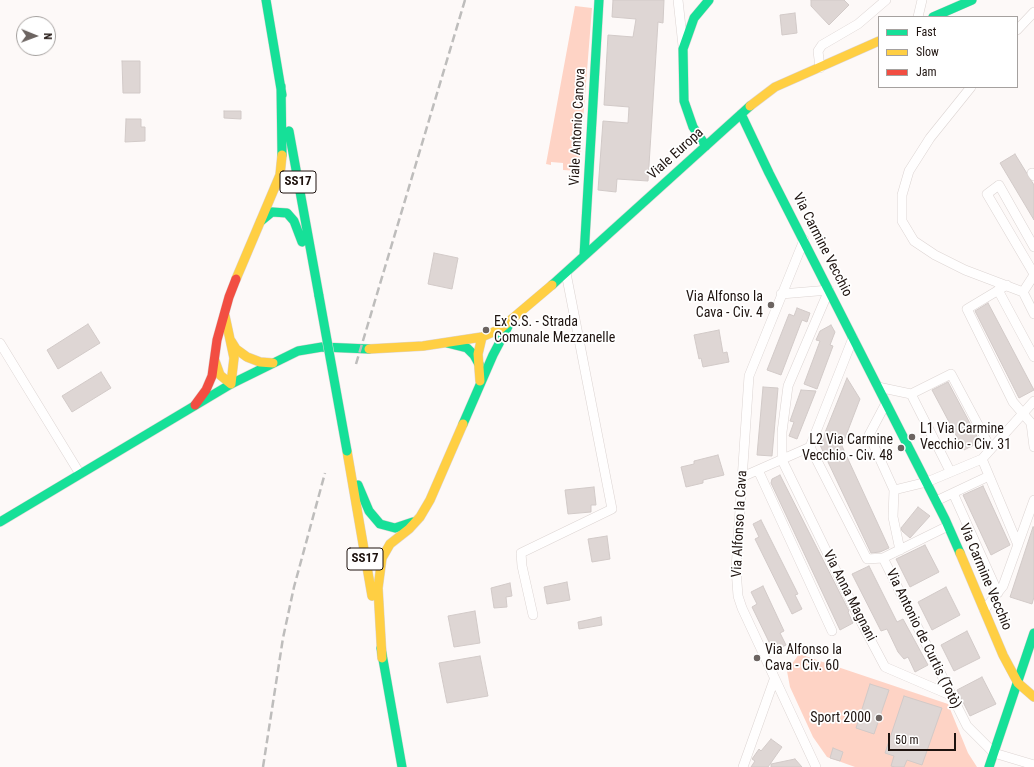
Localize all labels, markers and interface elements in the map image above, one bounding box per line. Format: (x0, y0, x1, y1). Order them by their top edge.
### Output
north arrow (16, 16, 56, 56)
legend (878, 16, 1018, 88)
text: Fast (916, 25, 936, 39)
text: N (41, 33, 54, 40)
text: Slow (916, 45, 939, 59)
text: Jam (916, 65, 937, 79)
street label: Viale Antonio Canova (567, 68, 589, 186)
street label: Viale Europa (645, 125, 707, 183)
road number: SS17 (280, 171, 316, 193)
street label: Via Carmine Vecchio (789, 190, 855, 300)
place label: Via Alfonso la Cava - Civ. 4 (686, 289, 763, 322)
marker: Via Alfonso la Cava - Civ. 4 (766, 300, 776, 310)
place label: Ex S.S. - Strada Comunale Mezzanelle (494, 314, 615, 346)
marker: Ex S.S. - Strada Comunale Mezzanelle (481, 325, 491, 335)
place label: L1 Via Carmine Vecchio - Civ. 31 (920, 421, 1011, 454)
place label: L2 Via Carmine Vecchio - Civ. 48 (802, 432, 893, 464)
marker: L1 Via Carmine Vecchio - Civ. 31 (907, 432, 917, 442)
marker: L2 Via Carmine Vecchio - Civ. 48 (896, 443, 906, 453)
street label: Via Alfonso la Cava (729, 470, 751, 578)
street label: Via Carmine Vecchio (955, 521, 1015, 633)
road number: SS17 (347, 548, 383, 570)
street label: Via Anna Magnani (819, 548, 879, 644)
street label: Via Antonio de Curtis (Totò) (882, 566, 964, 712)
place label: Via Alfonso la Cava - Civ. 60 (765, 642, 842, 674)
marker: Via Alfonso la Cava - Civ. 60 (752, 653, 762, 663)
place label: Sport 2000 (810, 710, 871, 726)
marker: Sport 2000 (874, 713, 884, 723)
scale bar (890, 725, 958, 751)
text: 50 m (895, 733, 919, 747)

